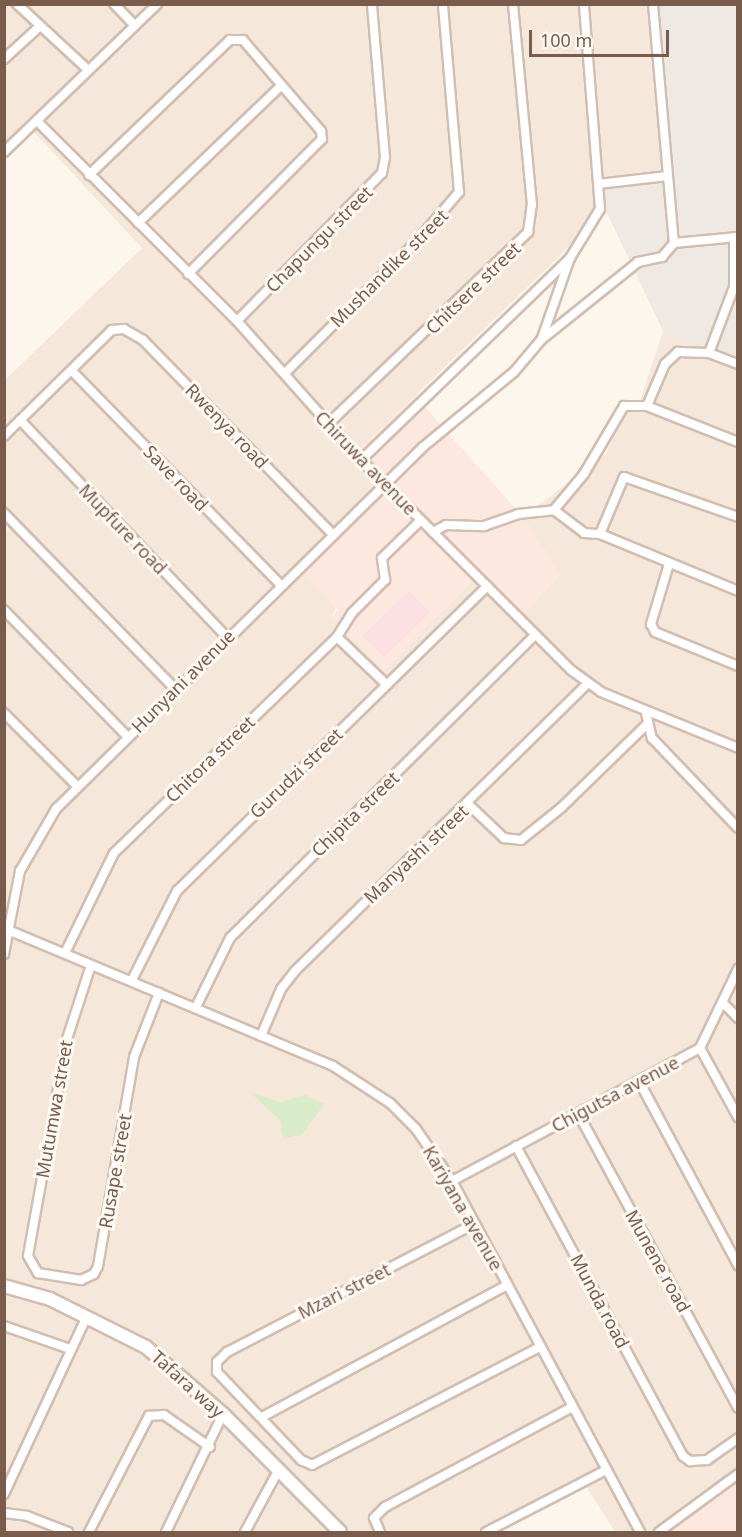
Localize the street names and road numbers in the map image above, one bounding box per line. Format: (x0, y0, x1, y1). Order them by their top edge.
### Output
street label: Chapungu street (261, 181, 377, 297)
street label: Mushandike street (326, 205, 452, 331)
street label: Chitsere street (421, 237, 525, 339)
street label: Rwenya road (181, 379, 273, 473)
street label: Chiruwa avenue (311, 406, 421, 520)
street label: Save road (139, 441, 213, 515)
street label: Mupfure road (75, 479, 171, 579)
street label: Hunyani avenue (127, 625, 239, 737)
street label: Chitora street (161, 711, 259, 807)
street label: Gurudzi street (245, 723, 347, 823)
street label: Chipita street (307, 767, 403, 861)
street label: Manyashi street (359, 800, 473, 908)
street label: Mutumwa street (31, 1038, 77, 1180)
street label: Chigutsa avenue (548, 1051, 682, 1137)
street label: Rusape street (94, 1112, 136, 1230)
street label: Kariyana avenue (419, 1142, 507, 1274)
street label: Munene road (621, 1206, 695, 1316)
street label: Munda road (566, 1250, 634, 1352)
street label: Mzari street (294, 1259, 394, 1323)
street label: Tafara way (147, 1346, 229, 1422)

